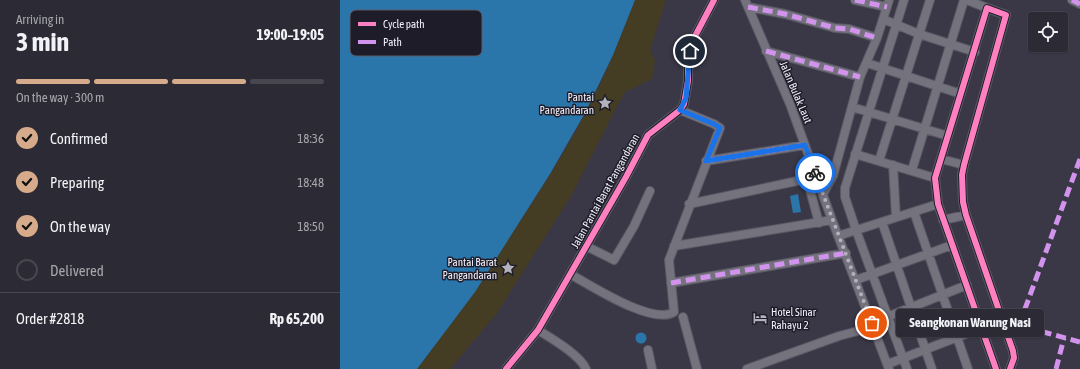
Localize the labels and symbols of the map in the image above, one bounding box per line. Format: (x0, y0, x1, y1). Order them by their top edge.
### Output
legend (350, 10, 482, 56)
text: Cycle path (383, 18, 425, 30)
pin (673, 34, 707, 68)
text: Path (383, 36, 402, 48)
street label: Jalan Bulak Laut (778, 59, 814, 125)
place label: Pantai Pangandaran (540, 91, 594, 116)
place icon: Pantai Pangandaran (597, 95, 613, 111)
street label: Jalan Pantai Barat Pangandaran (568, 132, 642, 250)
courier (795, 153, 835, 193)
place label: Pantai Barat Pangandaran (443, 256, 497, 281)
place icon: Pantai Barat Pangandaran (500, 260, 516, 276)
place label: Hotel Sinar Rahayu 2 (771, 306, 817, 331)
pin (855, 306, 889, 340)
callout: Seangkonan Warung Nasi (896, 309, 1044, 337)
hotel icon: Hotel Sinar Rahayu 2 (752, 310, 768, 326)

